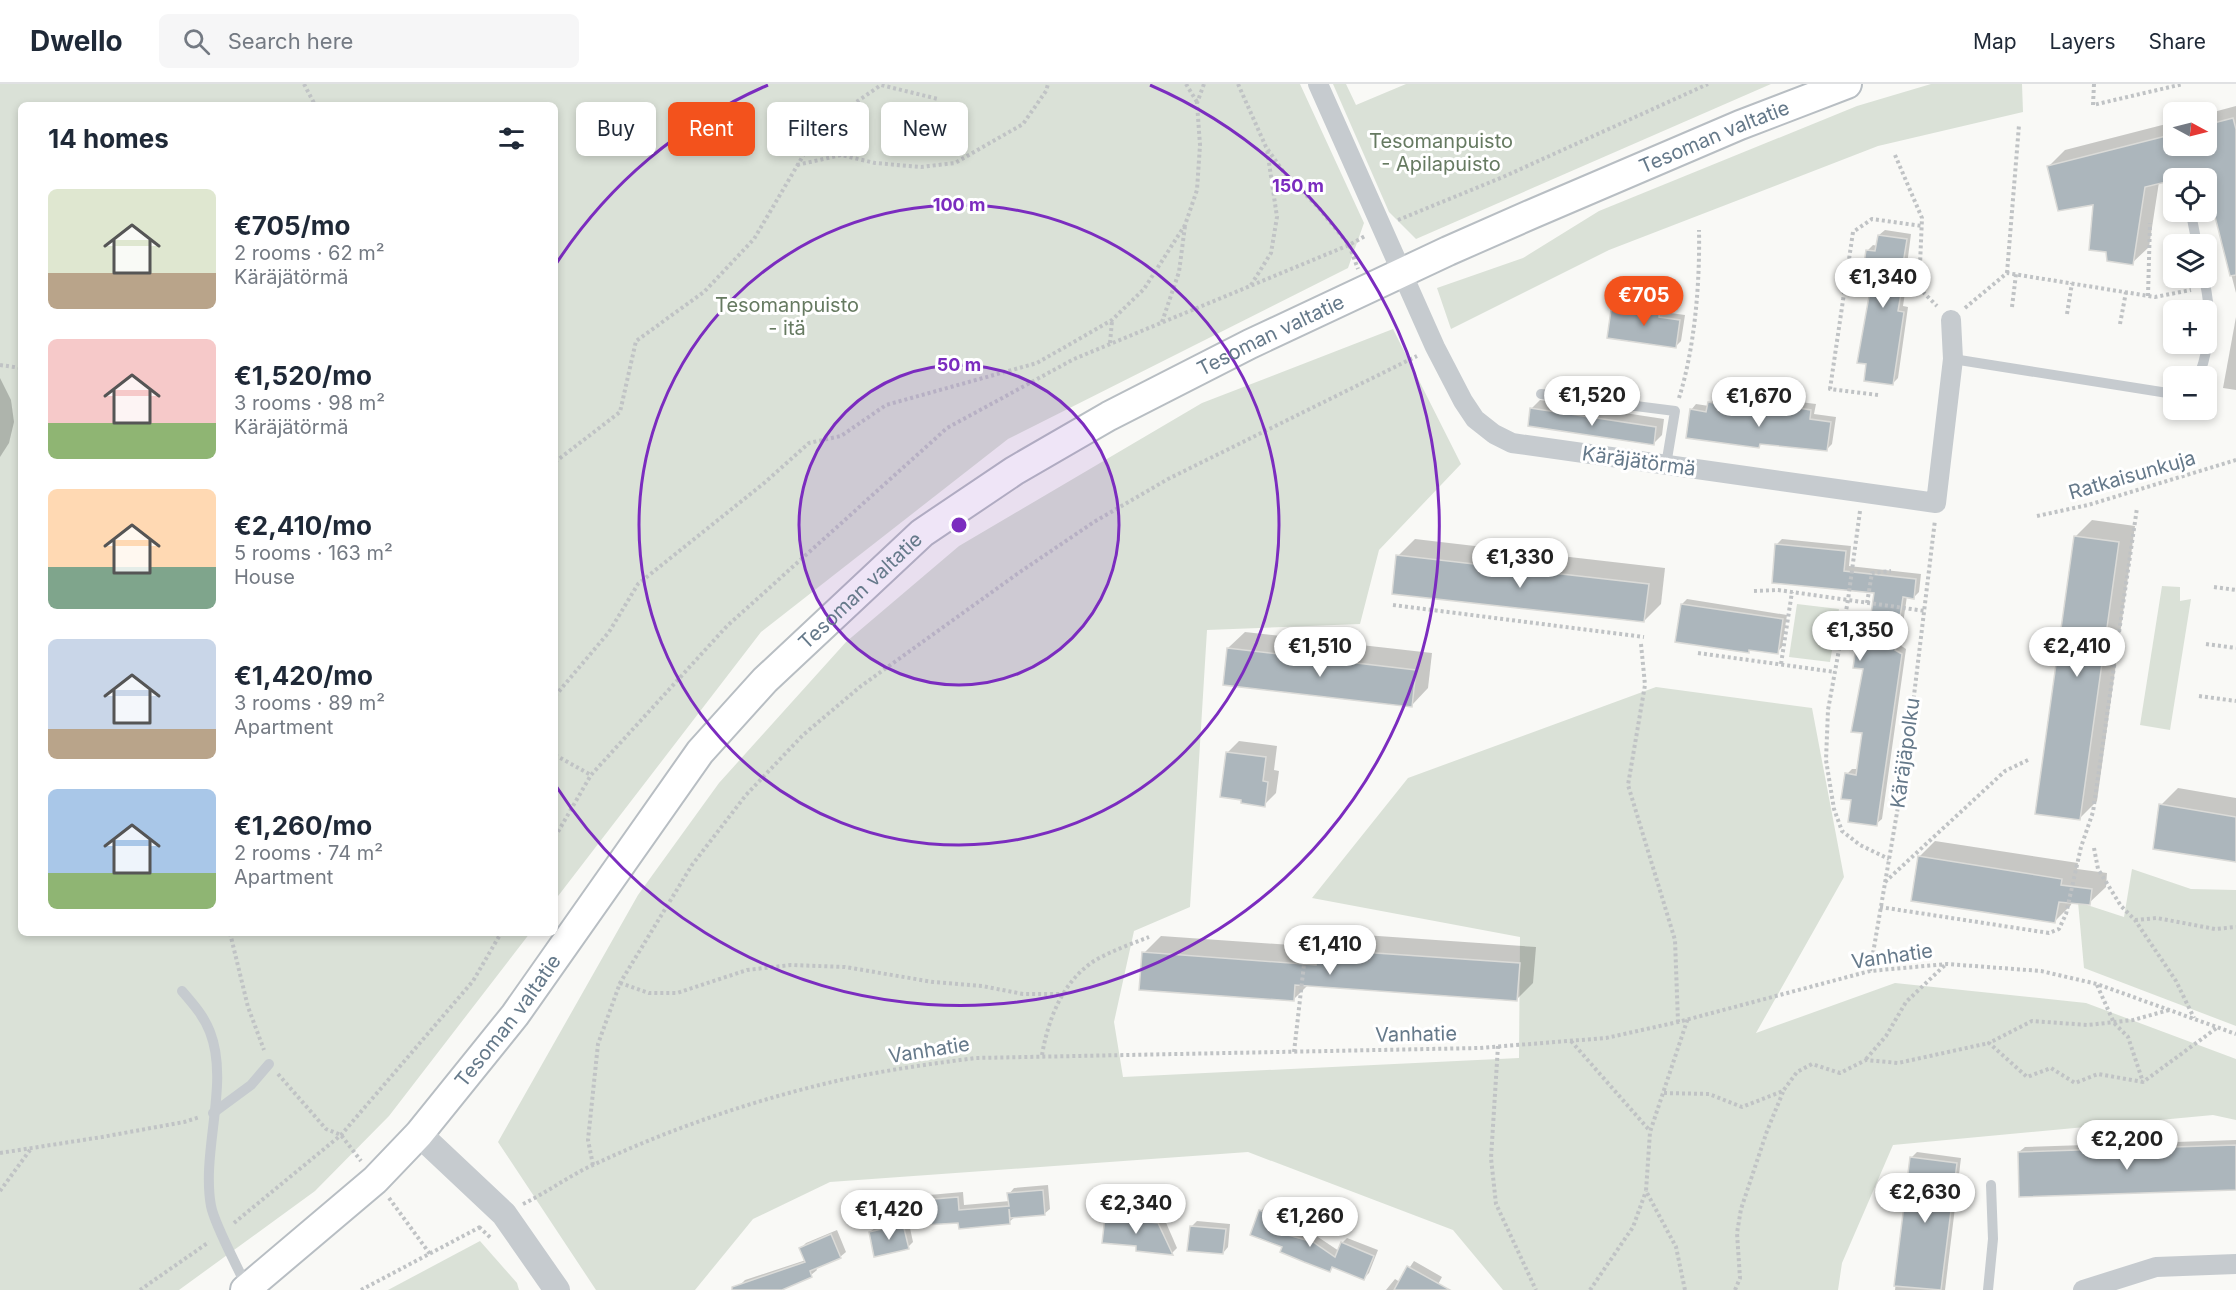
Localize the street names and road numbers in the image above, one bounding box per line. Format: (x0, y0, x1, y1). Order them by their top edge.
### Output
street label: Tesoman valtatie (1636, 95, 1793, 179)
street label: Tesoman valtatie (1193, 290, 1348, 381)
street label: Käräjätörmä (1581, 441, 1697, 481)
street label: Ratkaisunkuja (2066, 445, 2198, 505)
street label: Tesoman valtatie (794, 527, 927, 654)
street label: Käräjäpolku (1885, 696, 1925, 810)
street label: Vanhatie (1850, 938, 1934, 974)
street label: Tesoman valtatie (450, 950, 566, 1092)
street label: Vanhatie (1375, 1021, 1457, 1047)
street label: Vanhatie (887, 1032, 971, 1068)

